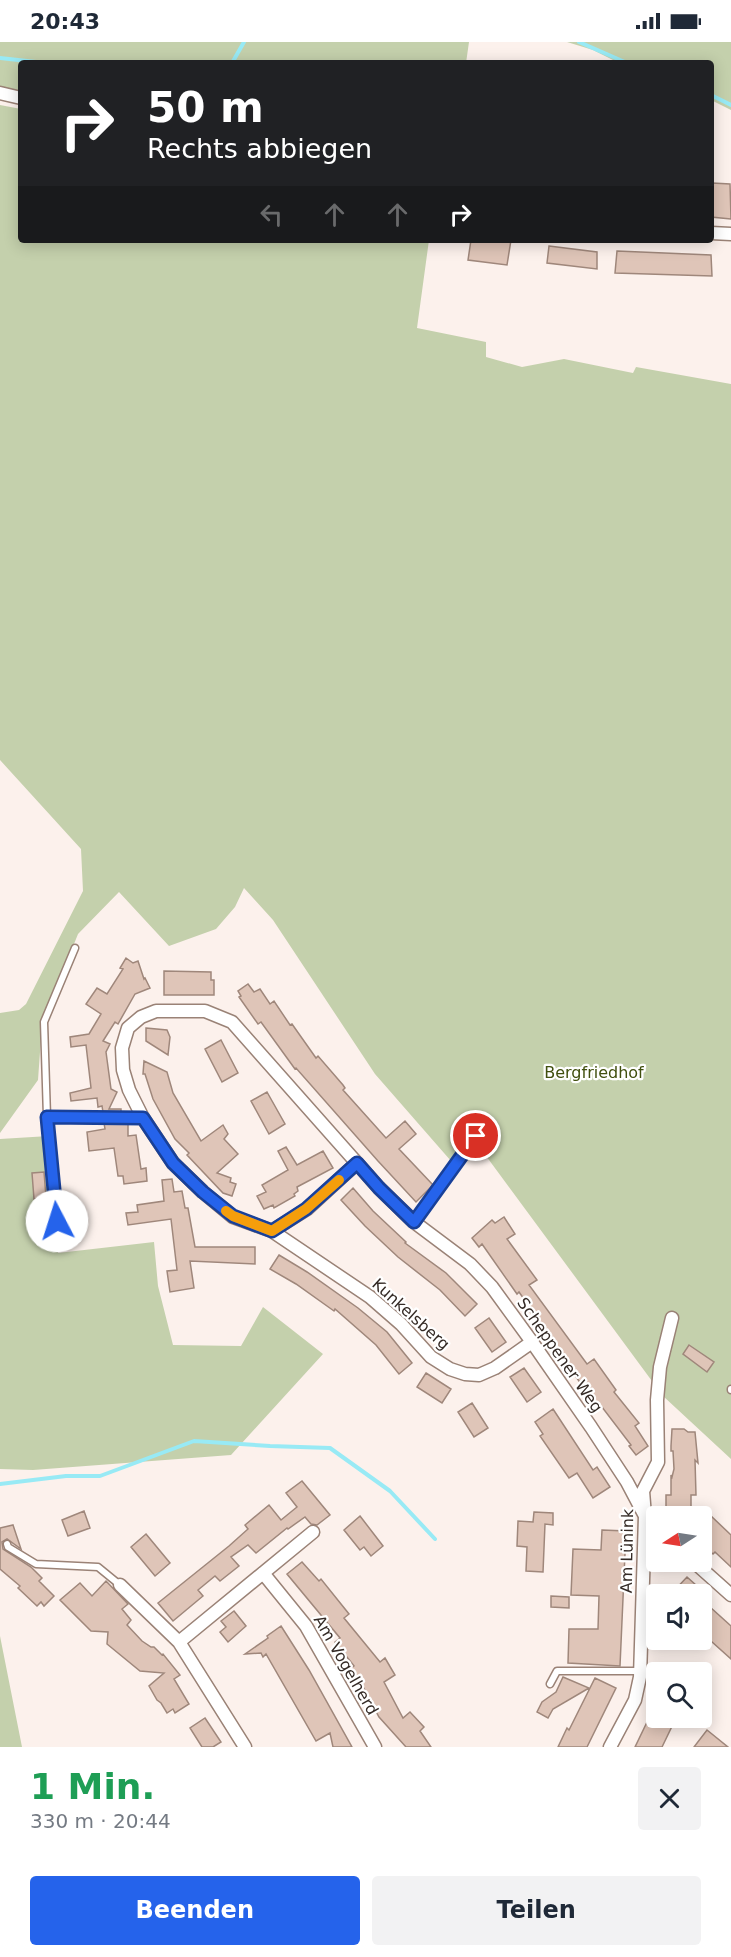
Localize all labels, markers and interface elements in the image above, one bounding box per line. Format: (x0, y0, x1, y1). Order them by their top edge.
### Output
text: 20:43 (30, 9, 100, 34)
text: 50 m (147, 83, 264, 132)
icon: right (48, 84, 126, 162)
text: Rechts abbiegen (147, 133, 372, 164)
icon: left (255, 198, 288, 231)
icon: ahead (318, 198, 351, 231)
icon: ahead (381, 198, 414, 231)
icon: right (444, 198, 477, 231)
park label: Bergfriedhof (544, 1063, 644, 1082)
pin (450, 1110, 501, 1161)
icon: arrive (459, 1119, 492, 1152)
position arrow (25, 1189, 89, 1253)
street label: Kunkelsberg (368, 1274, 454, 1354)
street label: Scheppener Weg (513, 1294, 607, 1416)
north arrow (646, 1506, 712, 1572)
map controls (646, 1506, 712, 1728)
street label: Am Lünink (617, 1508, 637, 1593)
button: sound (646, 1584, 712, 1650)
street label: Am Vogelherd (310, 1612, 382, 1718)
button: search (646, 1662, 712, 1728)
text: 1 Min. (30, 1766, 155, 1807)
button: close (638, 1767, 701, 1830)
text: 330 m · 20:44 (30, 1809, 171, 1833)
button: Beenden (30, 1876, 360, 1945)
button: Teilen (372, 1876, 701, 1945)

